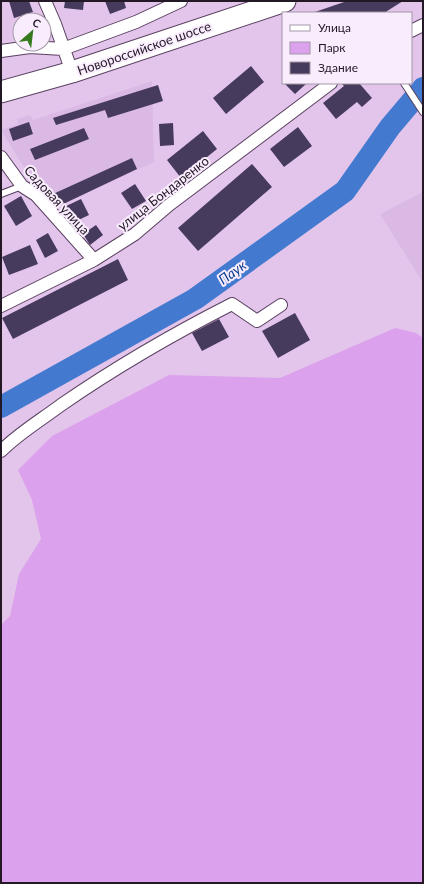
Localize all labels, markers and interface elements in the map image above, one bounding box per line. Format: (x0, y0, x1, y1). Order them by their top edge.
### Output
north arrow (12, 12, 52, 52)
legend (282, 12, 412, 84)
text: С (31, 15, 44, 31)
street label: Новороссийское шоссе (75, 18, 213, 78)
text: Улица (318, 20, 351, 35)
text: Парк (318, 40, 346, 55)
text: Здание (318, 60, 358, 75)
street label: улица Бондаренко (114, 152, 212, 234)
street label: Садовая улица (21, 162, 93, 238)
water label: Паук (215, 256, 249, 288)

